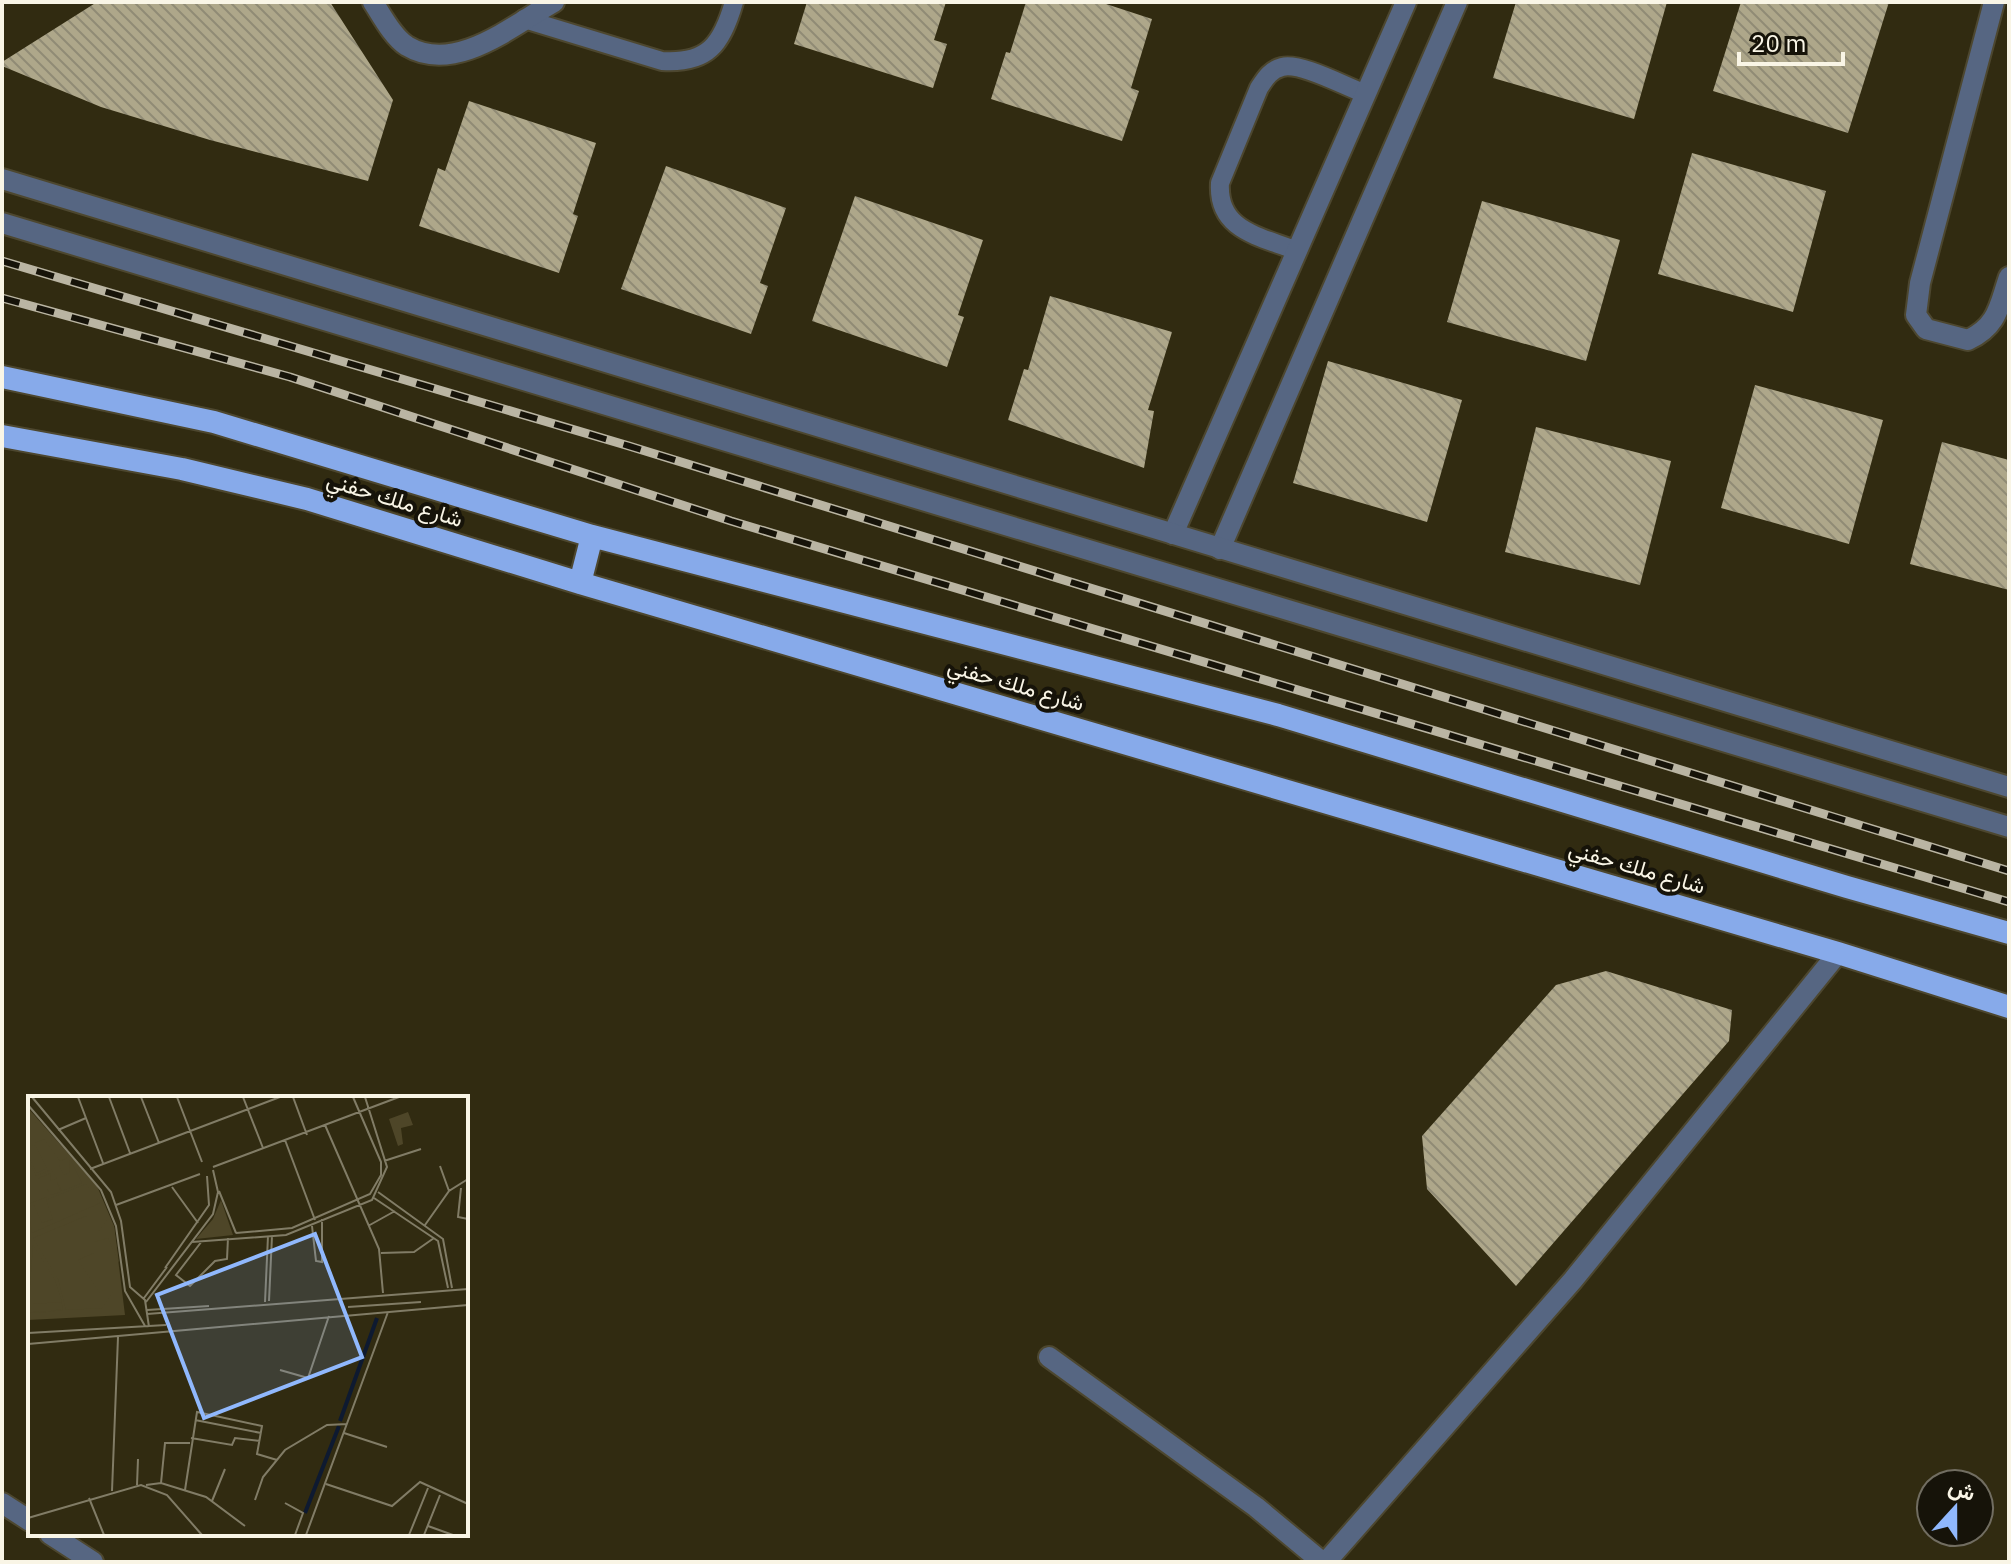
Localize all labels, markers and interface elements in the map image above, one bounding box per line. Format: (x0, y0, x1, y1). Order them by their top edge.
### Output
scale bar (1739, 16, 1843, 66)
text: 20 m (1751, 27, 1806, 59)
street label: شارع ملك حفني (322, 464, 467, 538)
street label: شارع ملك حفني (943, 650, 1088, 722)
street label: شارع ملك حفني (1564, 833, 1709, 905)
inset map (28, 1096, 468, 1536)
north arrow (1915, 1468, 1995, 1548)
text: ش (1945, 1471, 1980, 1507)

